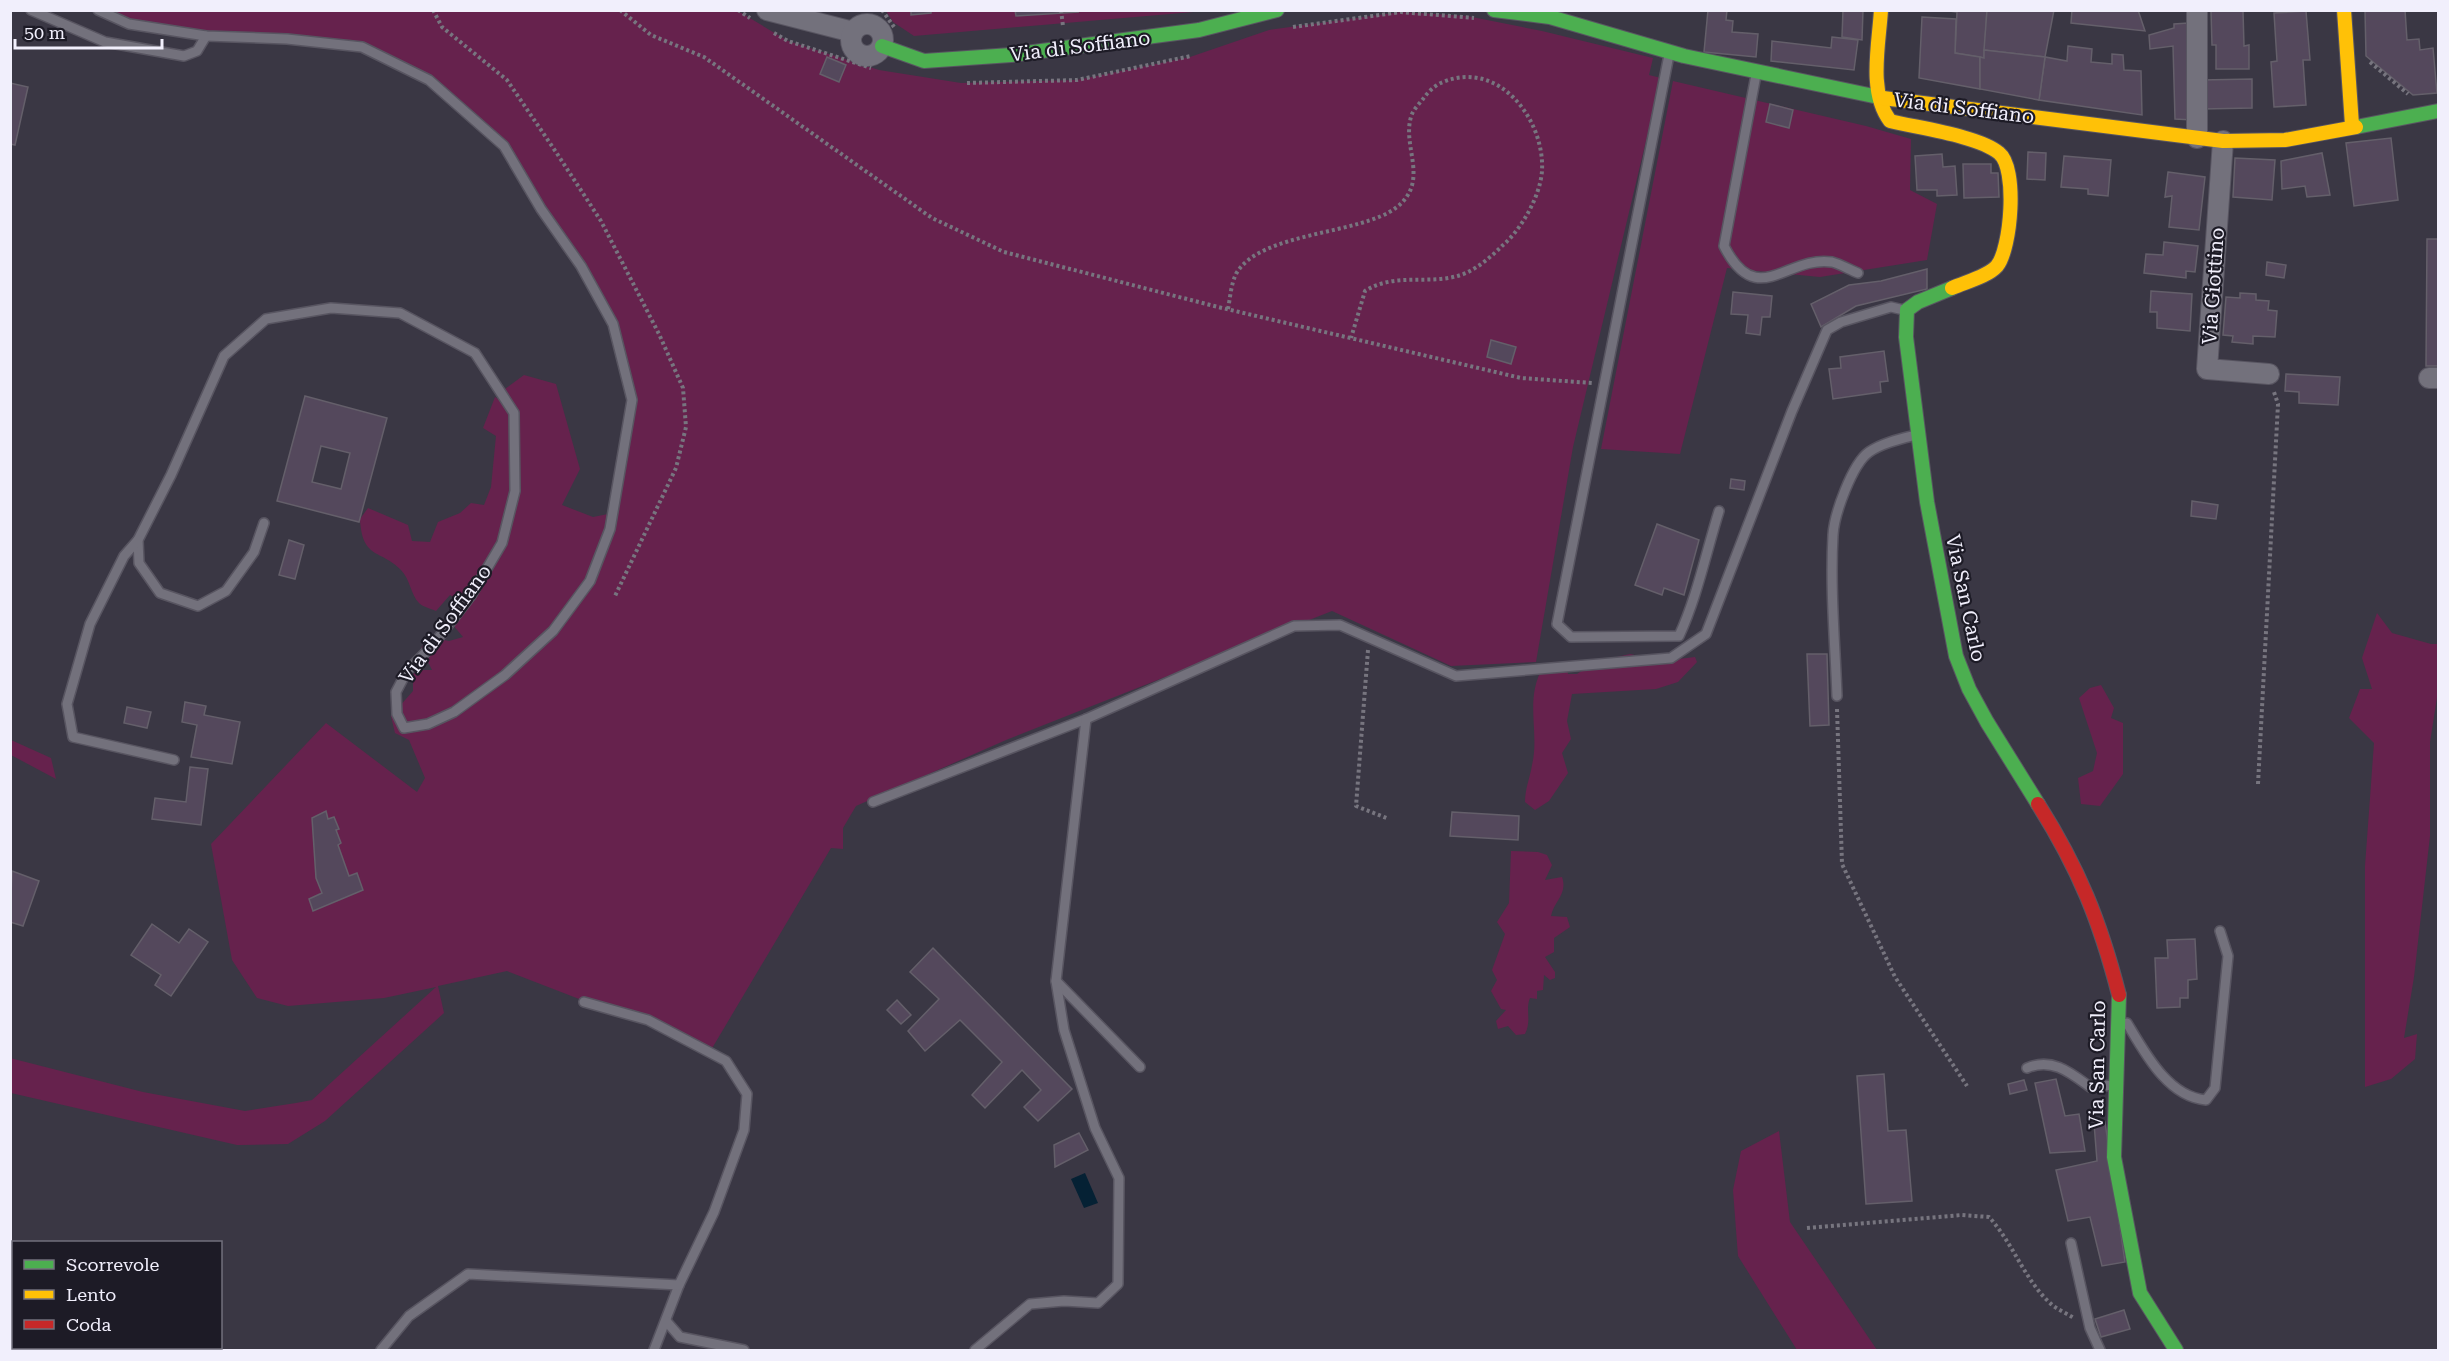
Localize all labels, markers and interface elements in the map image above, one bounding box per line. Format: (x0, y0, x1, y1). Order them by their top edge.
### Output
scale bar (15, 12, 162, 50)
text: 50 m (24, 22, 65, 43)
street label: Via di Soffiano (1008, 25, 1152, 67)
street label: Via di Soffiano (1892, 87, 2036, 129)
street label: Via Giottino (2197, 227, 2229, 345)
street label: Via San Carlo (1941, 532, 1991, 664)
street label: Via di Soffiano (394, 560, 496, 688)
street label: Via San Carlo (2084, 1000, 2110, 1130)
legend (12, 1241, 222, 1349)
text: Scorrevole (66, 1254, 160, 1275)
text: Lento (66, 1284, 116, 1305)
text: Coda (66, 1314, 112, 1335)

